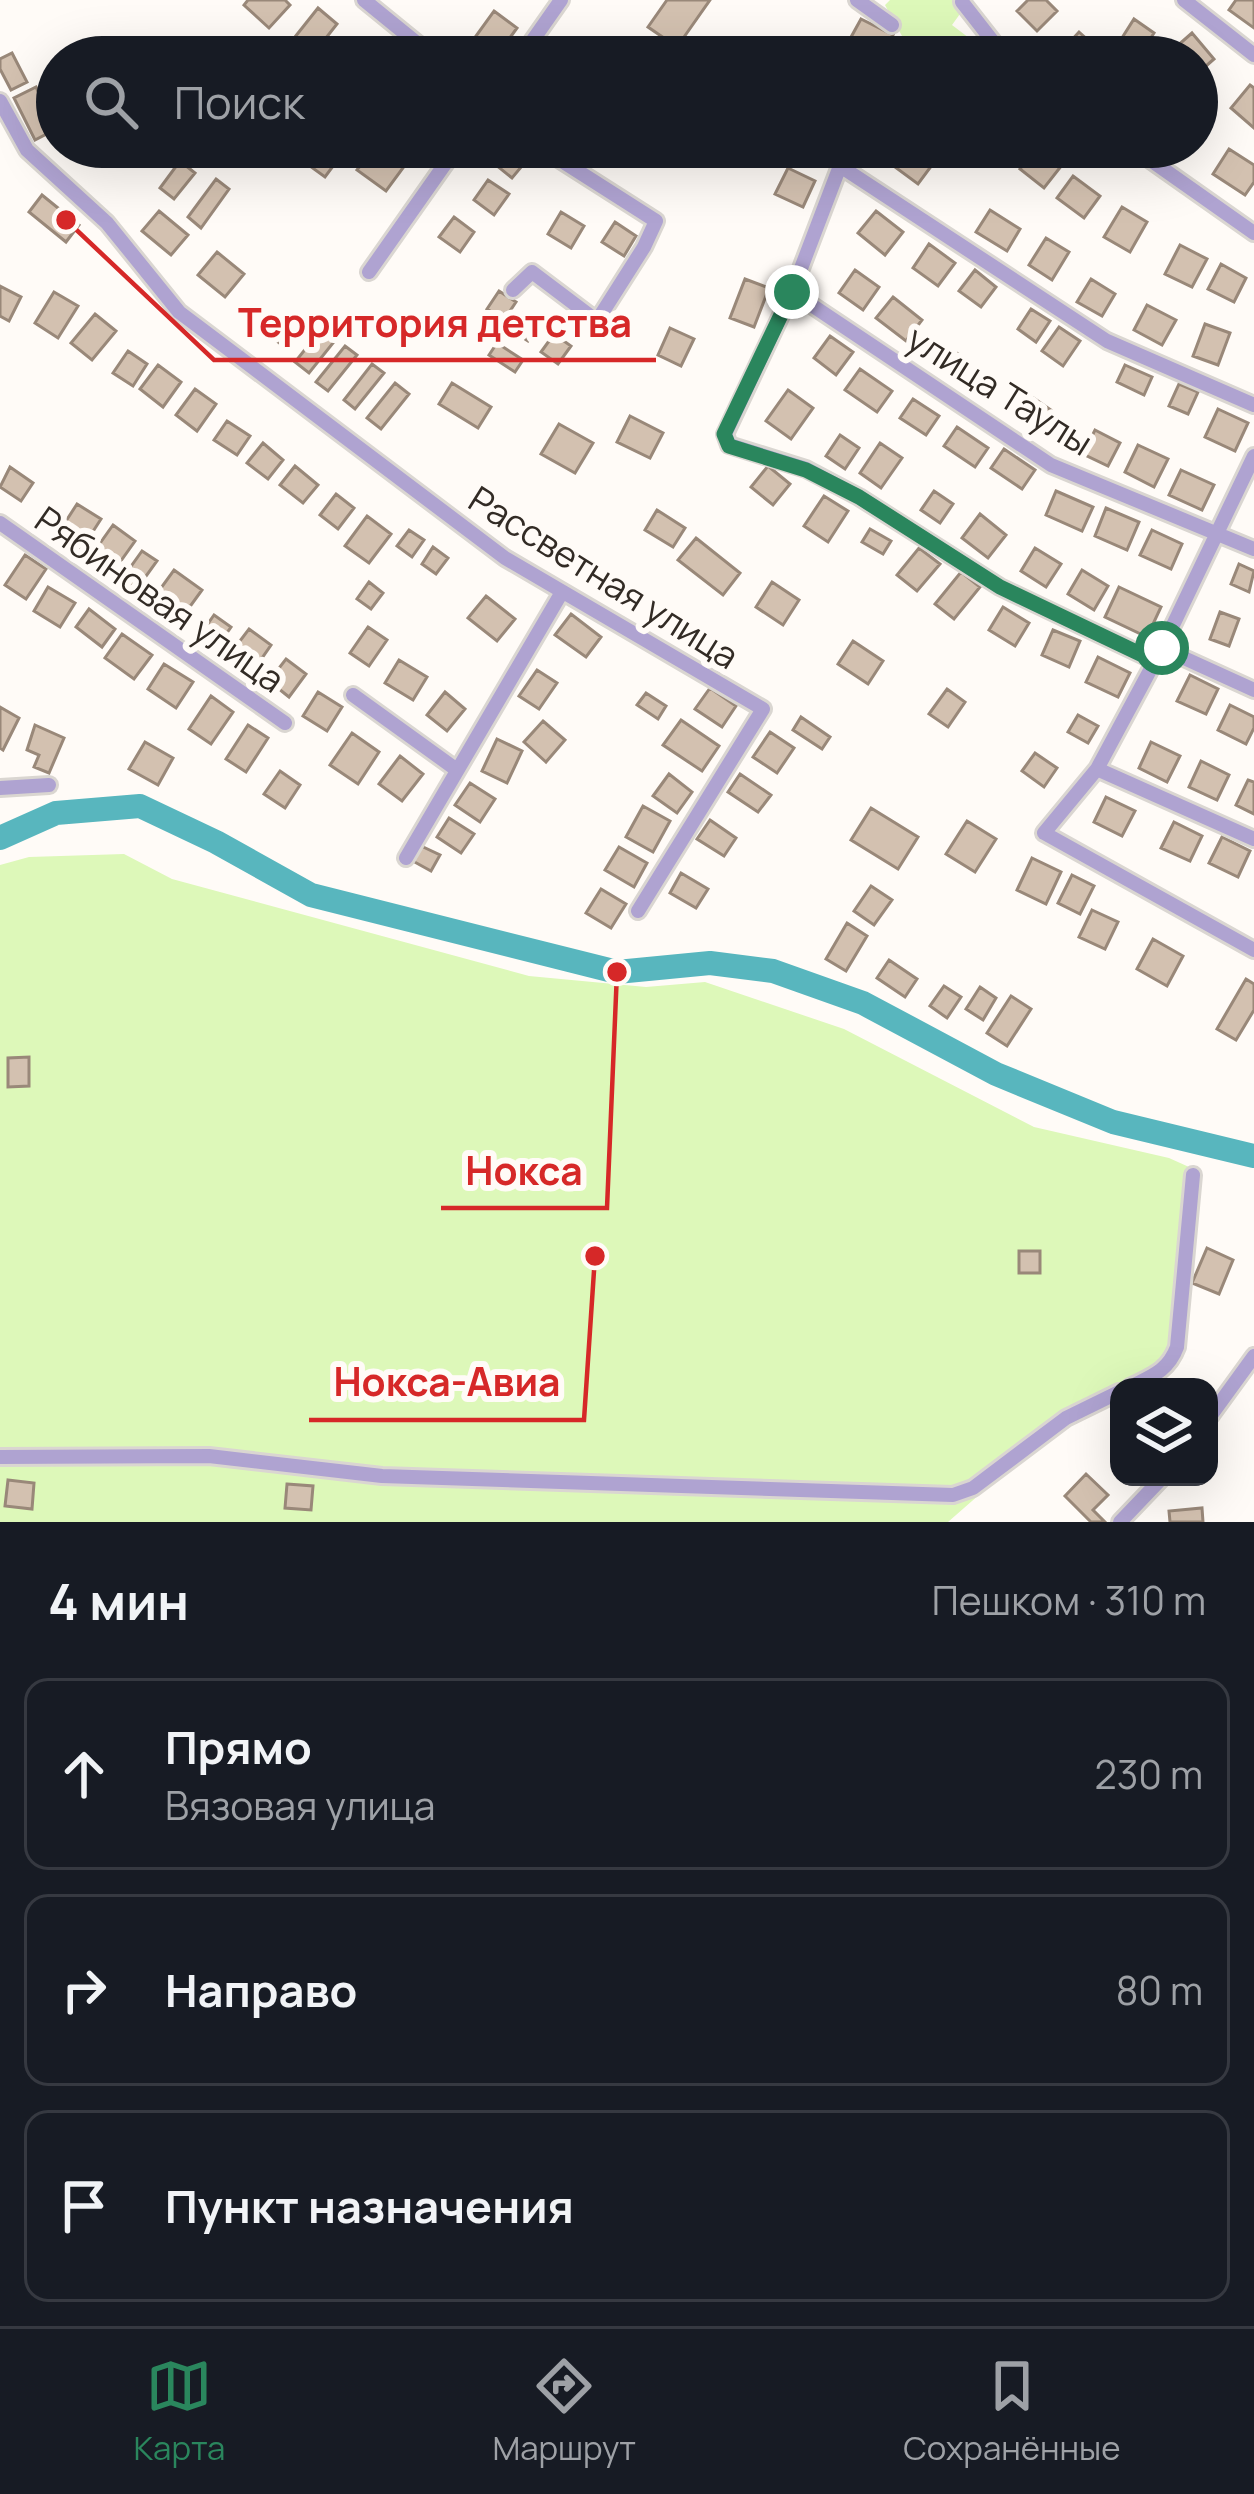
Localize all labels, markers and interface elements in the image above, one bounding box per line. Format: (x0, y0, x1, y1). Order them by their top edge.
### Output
search box (36, 36, 1218, 168)
icon: search (78, 69, 144, 135)
text: Поиск (174, 71, 305, 133)
route end (765, 265, 819, 319)
callout: Территория детства (214, 285, 656, 360)
text: Территория детства (238, 295, 632, 349)
street label: улица Таулы (898, 314, 1102, 466)
street label: Рассветная улица (460, 474, 748, 680)
street label: Рябиновая улица (26, 495, 294, 703)
route start (1135, 621, 1189, 675)
callout: Нокса (441, 1133, 607, 1208)
text: Нокса (465, 1143, 583, 1197)
callout: Нокса-Авиа (309, 1345, 584, 1420)
text: Нокса-Авиа (333, 1354, 561, 1408)
map controls (1110, 1378, 1218, 1486)
button: layers (1110, 1378, 1218, 1486)
text: 4 мин (48, 1566, 189, 1635)
text: Пешком · 310 m (932, 1573, 1206, 1627)
text: Прямо (165, 1716, 312, 1778)
icon: ahead (51, 1741, 117, 1807)
text: 230 m (1095, 1747, 1203, 1801)
text: Вязовая улица (165, 1778, 435, 1832)
icon: right (51, 1957, 117, 2023)
text: Направо (165, 1959, 357, 2021)
text: 80 m (1116, 1963, 1203, 2017)
icon: arrive (51, 2173, 117, 2239)
text: Пункт назначения (165, 2175, 574, 2237)
tab: Карта (134, 2353, 225, 2470)
tab: Маршрут (492, 2353, 636, 2470)
tab: Сохранённые (903, 2353, 1120, 2470)

